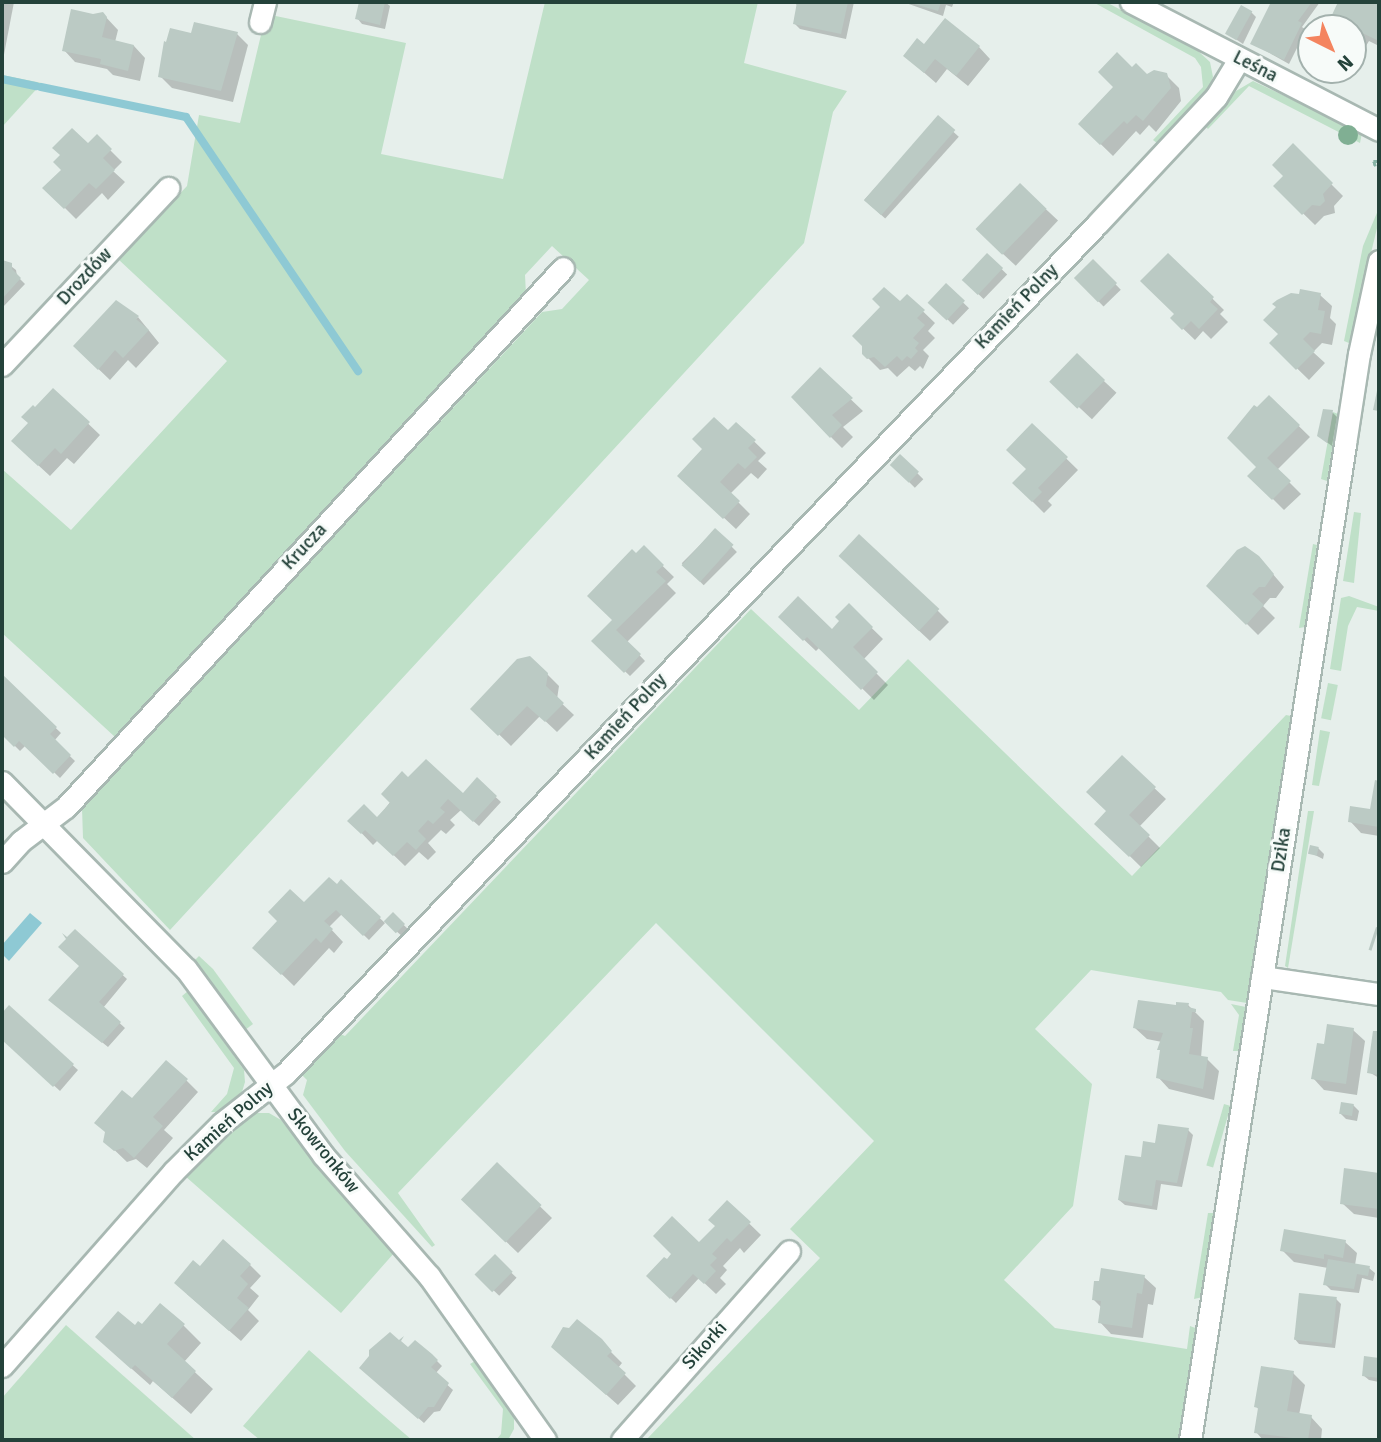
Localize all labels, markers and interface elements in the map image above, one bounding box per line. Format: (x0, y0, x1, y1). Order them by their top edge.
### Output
north arrow (1297, 14, 1367, 84)
street label: Leśna (1229, 46, 1281, 88)
text: N (1332, 50, 1358, 76)
street label: Drozdów (53, 243, 117, 311)
street label: Kamień Polny (971, 260, 1063, 354)
street label: Krucza (278, 519, 332, 575)
street label: Kamień Polny (580, 669, 672, 765)
street label: Dzika (1267, 826, 1297, 874)
street label: Kamień Polny (180, 1077, 278, 1167)
street label: Skowronków (282, 1104, 364, 1198)
street label: Sikorki (678, 1317, 732, 1375)

